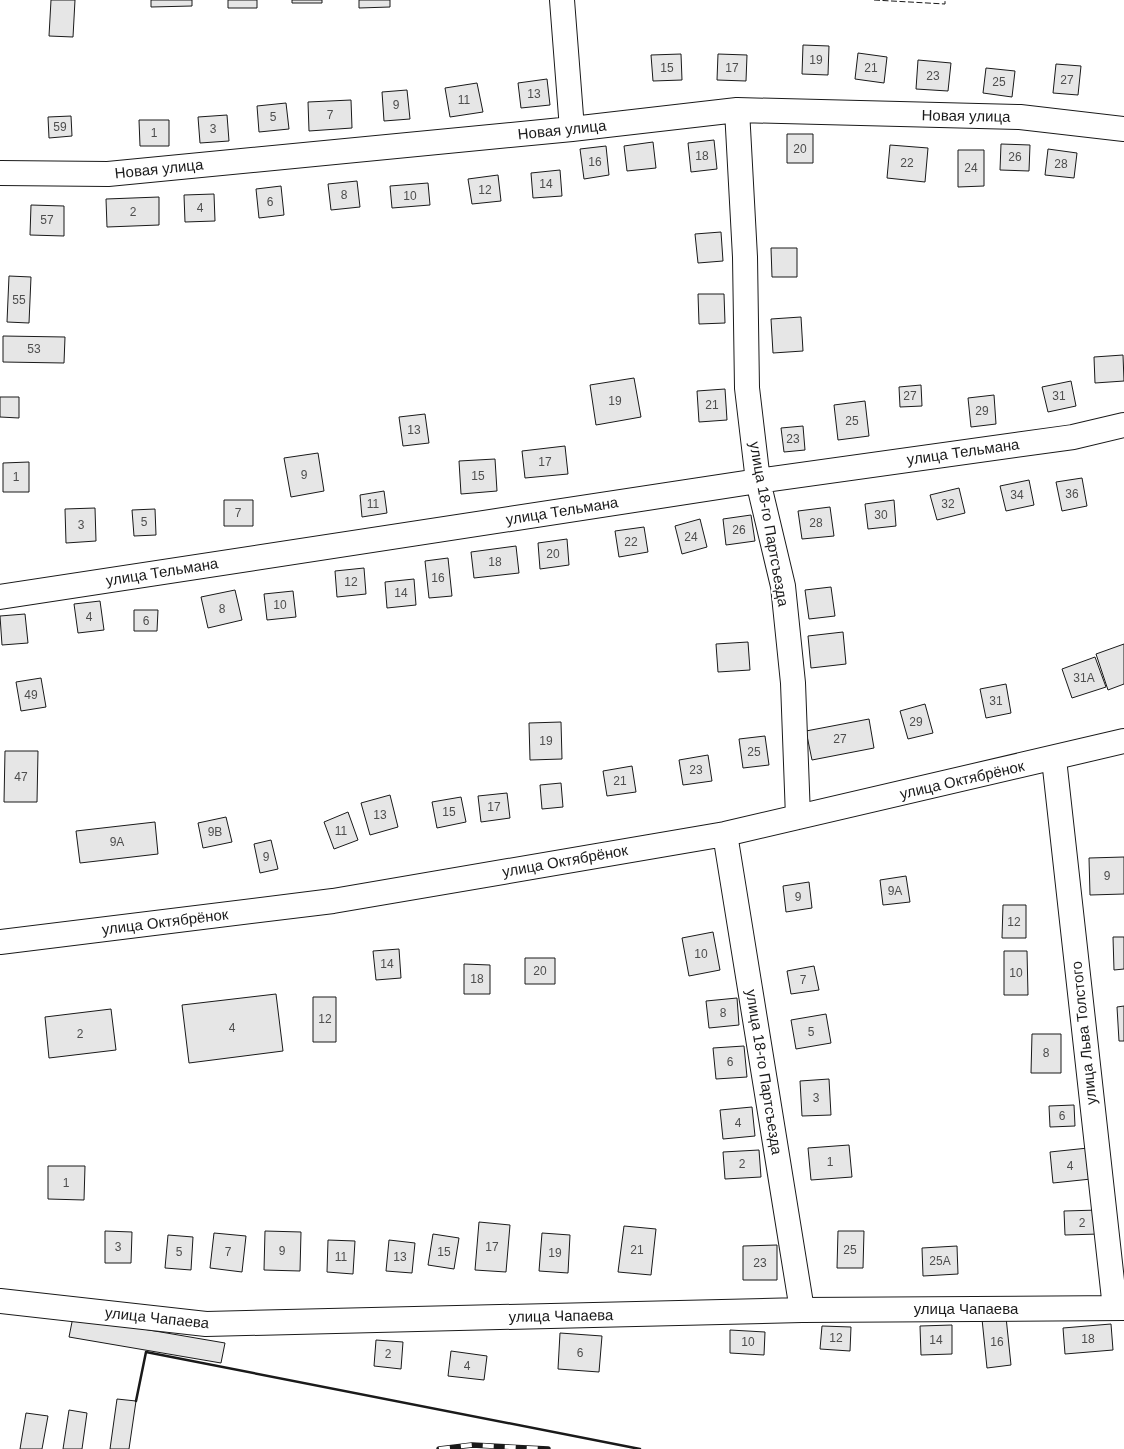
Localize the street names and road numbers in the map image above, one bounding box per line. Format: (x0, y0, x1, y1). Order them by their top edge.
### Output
street label: Новая улица (921, 106, 1011, 125)
street label: Новая улица (517, 116, 608, 143)
street label: Новая улица (114, 155, 205, 182)
street label: улица Тельмана (906, 435, 1021, 468)
street label: улица 18-го Партсъезда (747, 440, 792, 608)
street label: улица Тельмана (505, 493, 620, 528)
street label: улица Тельмана (105, 554, 220, 589)
street label: улица Октябрёнок (898, 757, 1026, 802)
street label: улица Октябрёнок (501, 841, 629, 880)
street label: улица Октябрёнок (101, 905, 230, 938)
street label: улица Льва Толстого (1068, 960, 1099, 1106)
street label: улица 18-го Партсъезда (743, 988, 786, 1156)
street label: улица Чапаева (914, 1300, 1019, 1317)
street label: улица Чапаева (104, 1304, 211, 1331)
street label: улица Чапаева (508, 1306, 614, 1325)

